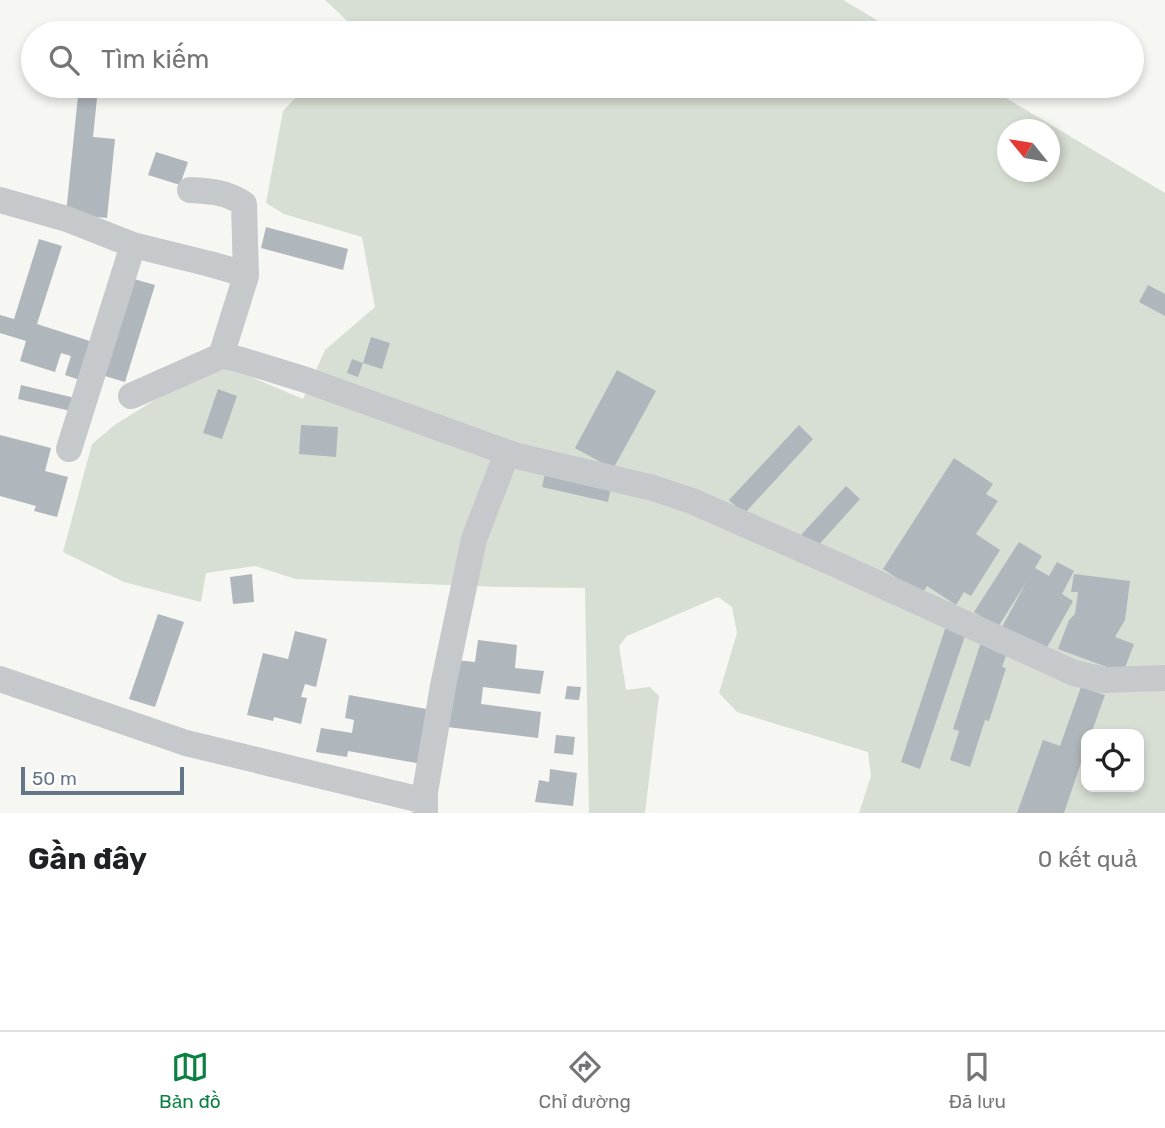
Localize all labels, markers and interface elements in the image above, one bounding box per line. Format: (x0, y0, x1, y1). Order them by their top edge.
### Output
search box (21, 21, 1144, 98)
icon: search (45, 41, 83, 79)
text: Tìm kiếm (101, 44, 209, 75)
north arrow (997, 119, 1060, 182)
map controls (1081, 729, 1144, 792)
button: locate (1081, 729, 1144, 792)
scale bar (21, 764, 184, 796)
text: 50 m (32, 767, 77, 790)
text: Gần đây (28, 841, 147, 877)
text: 0 kết quả (1038, 845, 1137, 873)
tab: Bản đồ (159, 1048, 221, 1113)
tab: Chỉ đường (539, 1048, 631, 1113)
tab: Đã lưu (949, 1048, 1006, 1113)

